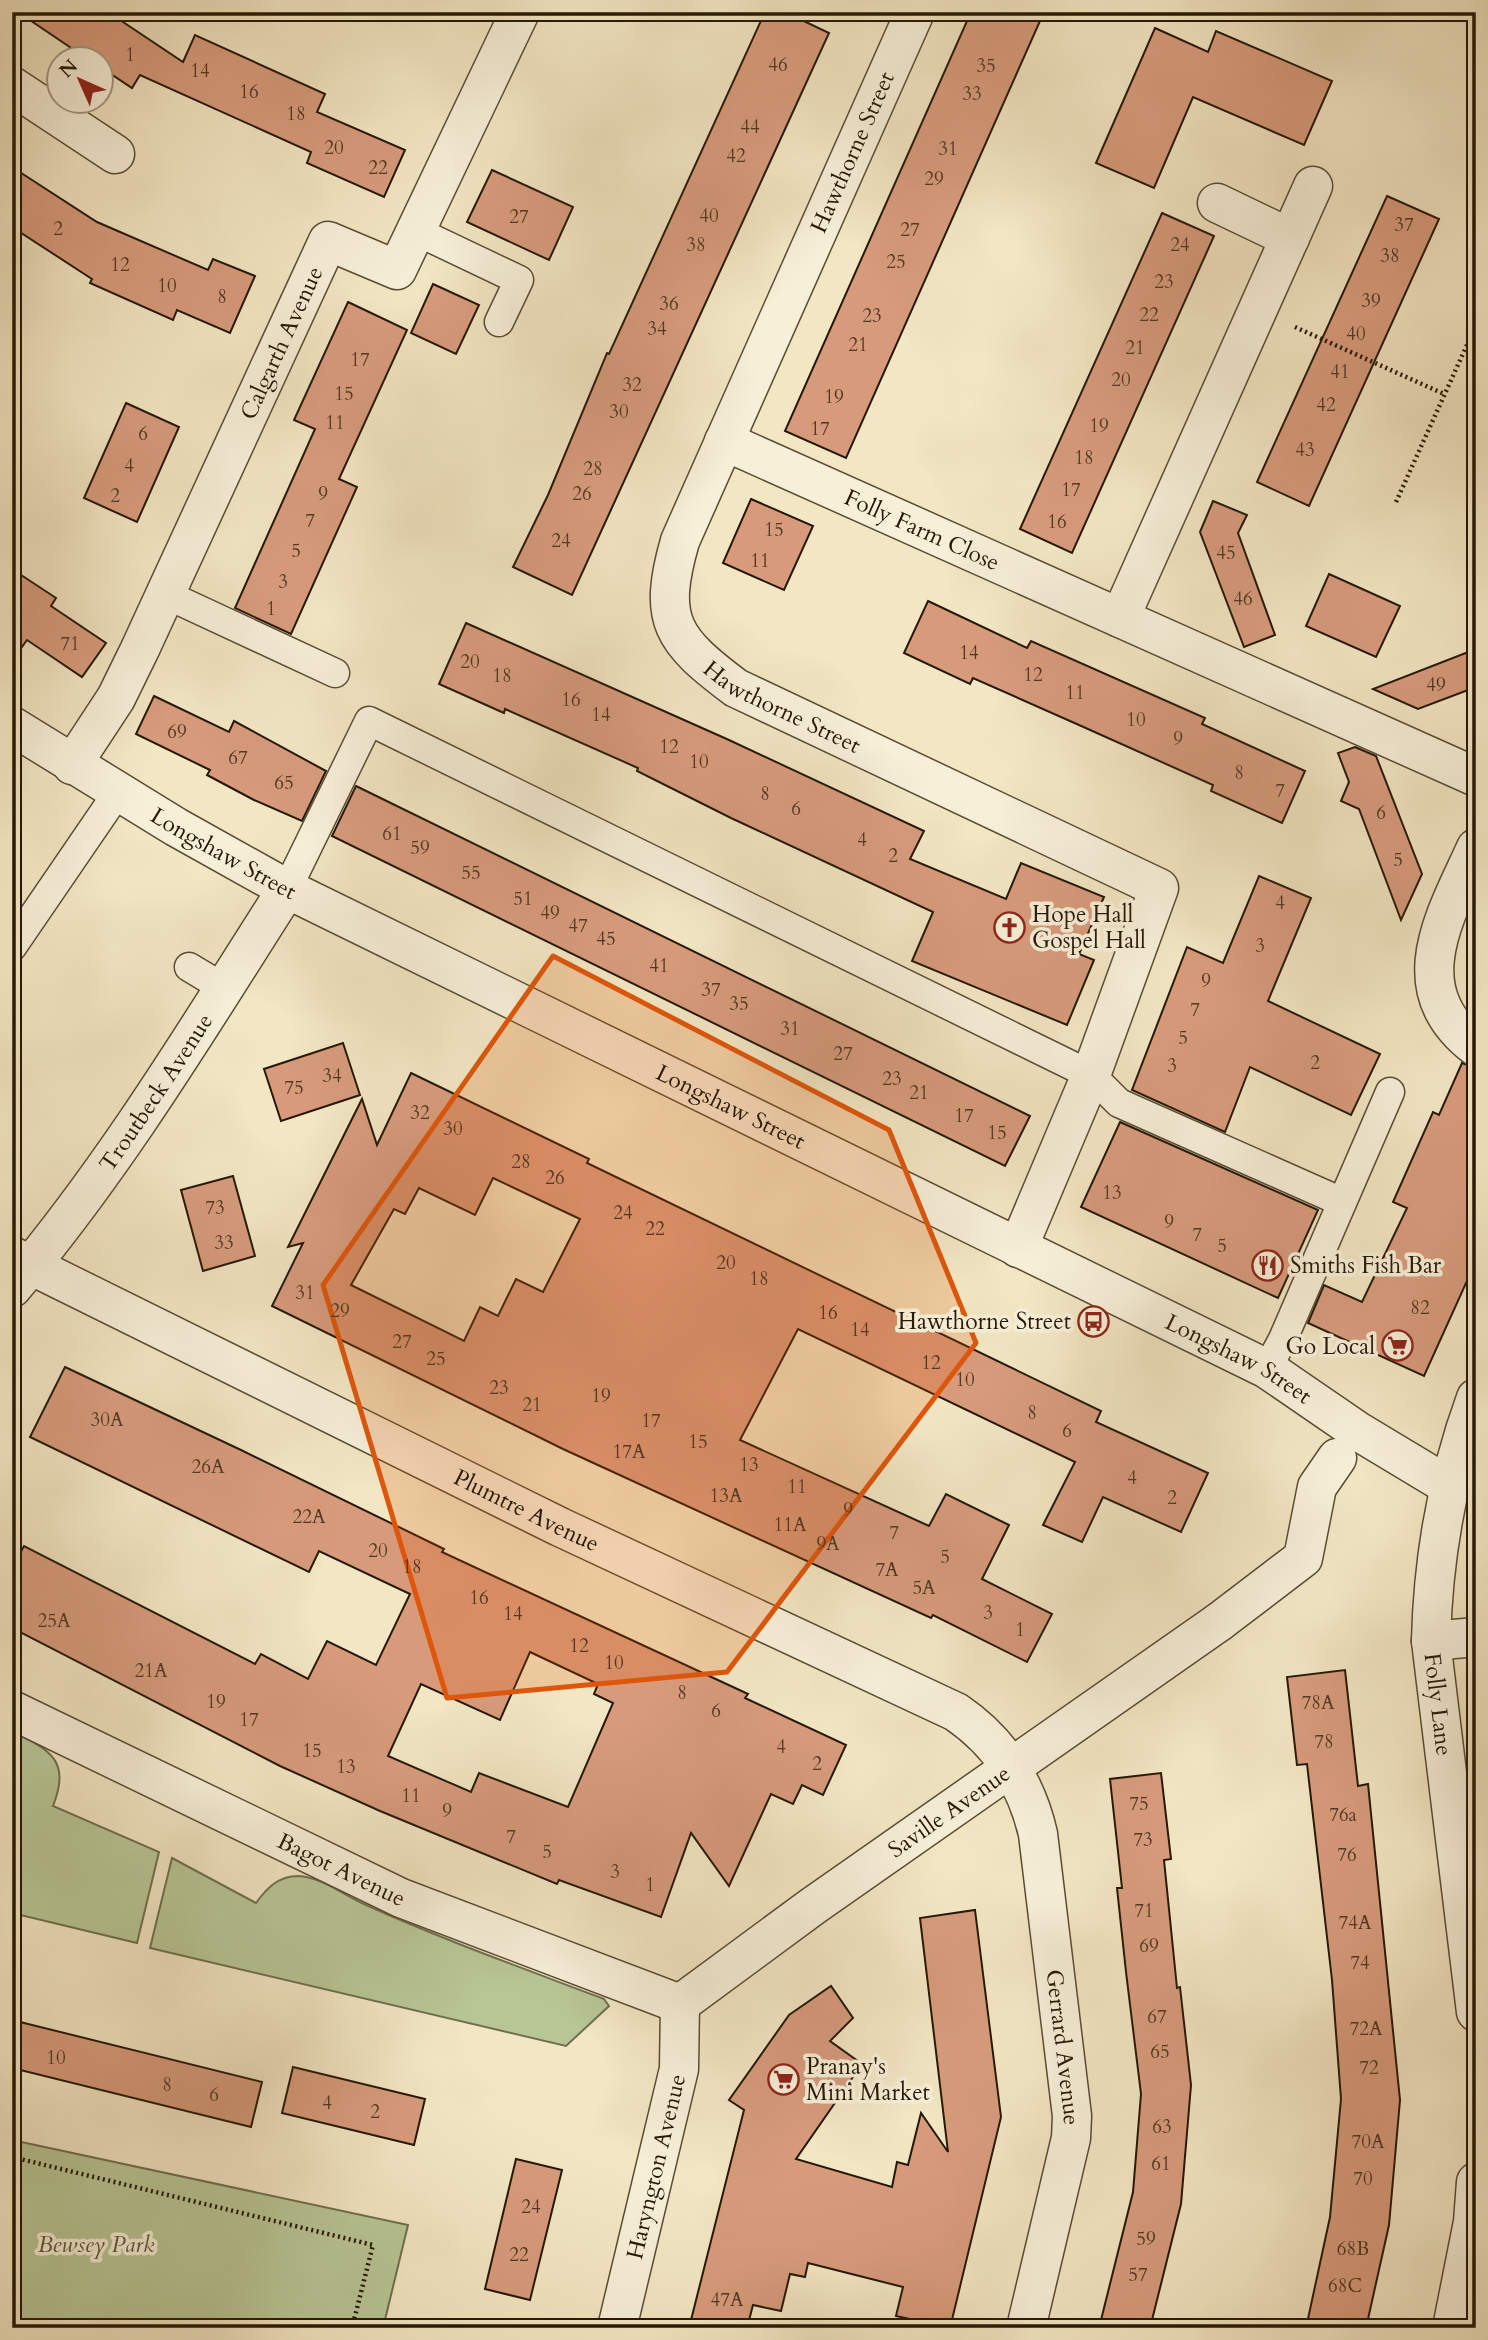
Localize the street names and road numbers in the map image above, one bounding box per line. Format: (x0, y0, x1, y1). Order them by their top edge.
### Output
street label: Hawthorne Street (803, 67, 902, 238)
street label: Calgarth Avenue (233, 261, 330, 424)
street label: Folly Farm Close (839, 482, 1004, 578)
street label: Hawthorne Street (697, 653, 866, 761)
street label: Longshaw Street (145, 800, 301, 907)
street label: Troutbeck Avenue (92, 1008, 220, 1178)
street label: Longshaw Street (651, 1057, 811, 1157)
street label: Longshaw Street (1160, 1307, 1318, 1411)
street label: Plumtre Avenue (448, 1462, 604, 1559)
street label: Folly Lane (1417, 1651, 1460, 1757)
street label: Saville Avenue (882, 1758, 1016, 1865)
street label: Bagot Avenue (272, 1826, 411, 1914)
street label: Gerrard Avenue (1038, 1968, 1087, 2126)
street label: Haryngton Avenue (619, 2071, 693, 2262)

